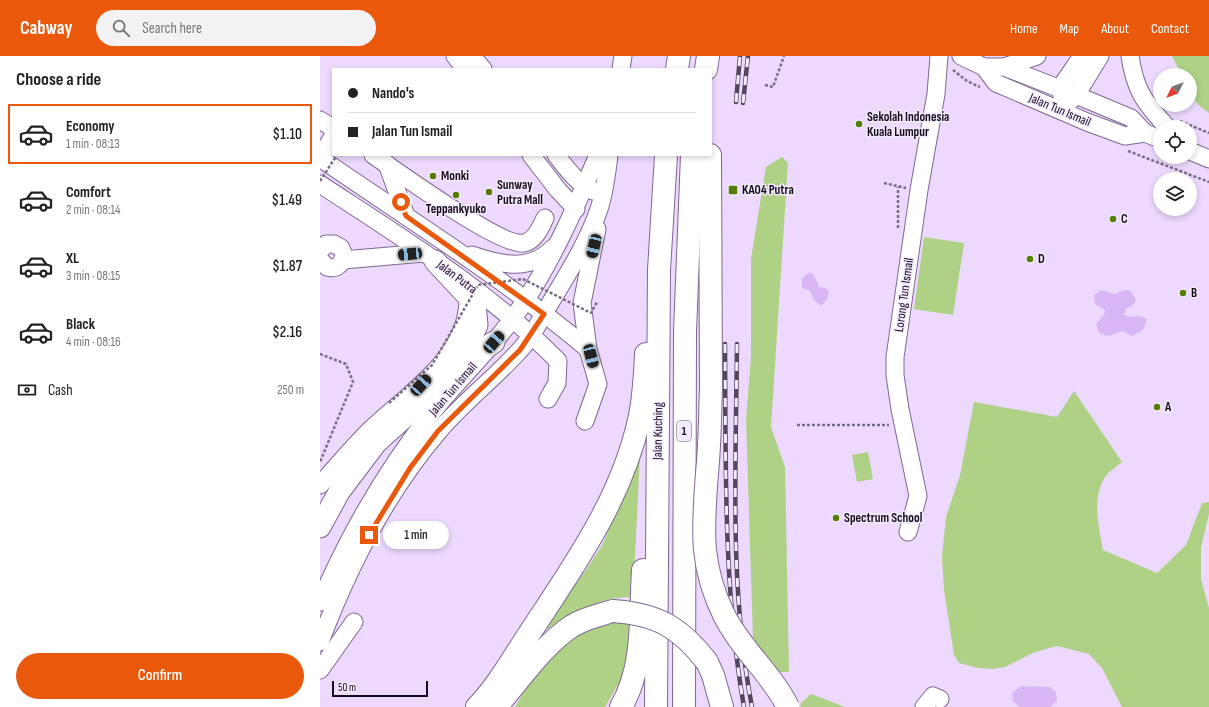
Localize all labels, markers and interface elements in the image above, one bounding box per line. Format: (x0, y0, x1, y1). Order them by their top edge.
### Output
search box (96, 10, 376, 46)
text: Cabway (20, 17, 72, 40)
icon: search (110, 17, 132, 39)
text: Search here (142, 19, 202, 38)
text: Home (1010, 20, 1038, 37)
text: Map (1060, 20, 1079, 37)
text: About (1101, 20, 1129, 37)
text: Contact (1151, 20, 1189, 37)
north arrow (1153, 68, 1197, 112)
map controls (1153, 68, 1197, 216)
text: Choose a ride (16, 69, 101, 90)
text: Nando's (372, 84, 414, 103)
street label: Jalan Tun Ismail (1026, 89, 1093, 130)
place label: Sekolah Indonesia Kuala Lumpur (867, 109, 949, 140)
icon: car (18, 116, 54, 152)
text: Economy (66, 117, 115, 136)
marker: Sekolah Indonesia Kuala Lumpur (854, 119, 864, 129)
button: locate (1153, 120, 1197, 164)
text: Jalan Tun Ismail (372, 122, 452, 141)
text: $1.10 (273, 125, 302, 144)
text: 1 min · 08:13 (66, 136, 120, 152)
place label: Monki (441, 168, 469, 184)
marker: Monki (428, 171, 438, 181)
button: layers (1153, 172, 1197, 216)
place label: Sunway Putra Mall (497, 177, 543, 208)
icon: car (18, 182, 54, 218)
place label: KA04 Putra (742, 182, 794, 198)
text: Comfort (66, 183, 111, 202)
marker: KA04 Putra (727, 184, 739, 196)
marker: Sunway Putra Mall (484, 187, 494, 197)
marker: Teppankyuko (451, 190, 461, 200)
text: $1.49 (272, 191, 302, 210)
route start (392, 193, 410, 211)
place label: Teppankyuko (426, 201, 486, 217)
text: 2 min · 08:14 (66, 202, 120, 218)
place label: C (1121, 211, 1128, 227)
marker: C (1108, 214, 1118, 224)
car (585, 233, 603, 259)
car (398, 247, 422, 261)
icon: car (18, 248, 54, 284)
text: XL (66, 249, 79, 268)
place label: D (1038, 251, 1045, 267)
marker: D (1025, 254, 1035, 264)
street label: Jalan Putra (433, 256, 480, 297)
text: $1.87 (272, 257, 302, 276)
street label: Lorong Tun Ismail (891, 257, 917, 333)
text: 3 min · 08:15 (66, 268, 120, 284)
place label: B (1191, 285, 1197, 301)
marker: B (1178, 288, 1188, 298)
icon: car (18, 314, 54, 350)
text: Black (66, 315, 95, 334)
text: $2.16 (272, 323, 302, 342)
car (482, 329, 506, 355)
text: 4 min · 08:16 (66, 334, 121, 350)
car (582, 343, 600, 369)
street label: Jalan Tun Ismail (425, 359, 481, 420)
car (409, 372, 433, 398)
icon: cash (16, 379, 38, 401)
text: Cash (48, 381, 73, 400)
text: 250 m (277, 382, 304, 398)
place label: A (1164, 399, 1172, 415)
street label: Jalan Kuching (649, 402, 667, 461)
marker: A (1152, 402, 1162, 412)
road number: 1 (677, 421, 691, 441)
place label: Spectrum School (844, 510, 923, 526)
marker: Spectrum School (831, 513, 841, 523)
callout: 1 min (383, 521, 449, 549)
route end (360, 526, 378, 544)
text: 1 min (404, 527, 428, 543)
button: Confirm (16, 653, 304, 699)
scale bar (332, 679, 428, 698)
text: 50 m (338, 681, 356, 694)

